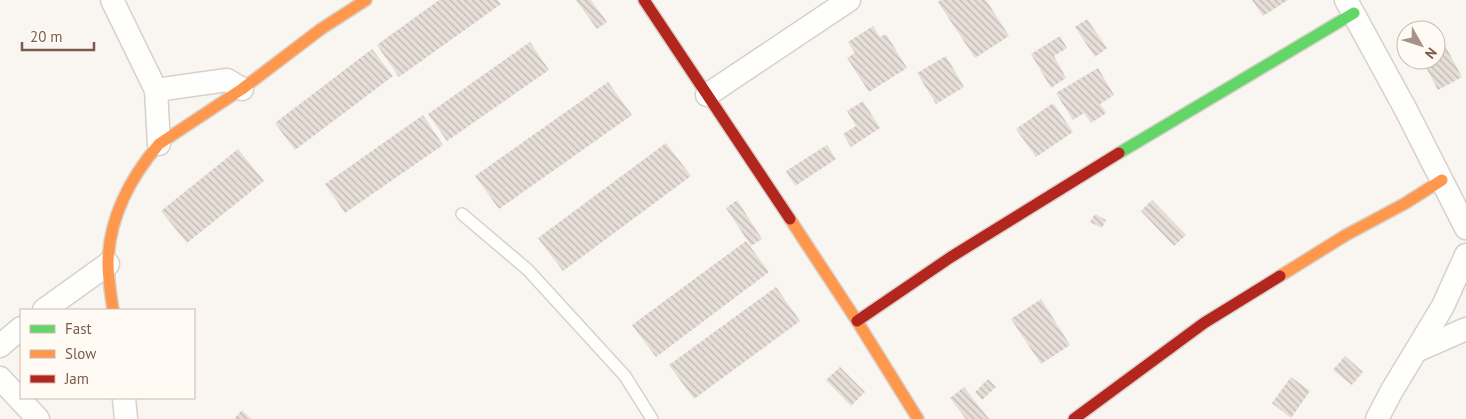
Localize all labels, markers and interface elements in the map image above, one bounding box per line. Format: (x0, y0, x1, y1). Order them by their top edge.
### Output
scale bar (22, 20, 95, 52)
north arrow (1396, 20, 1446, 70)
text: 20 m (30, 27, 63, 46)
text: N (1421, 44, 1441, 62)
legend (20, 309, 195, 399)
text: Fast (65, 319, 92, 338)
text: Slow (65, 344, 96, 363)
text: Jam (64, 369, 89, 388)

